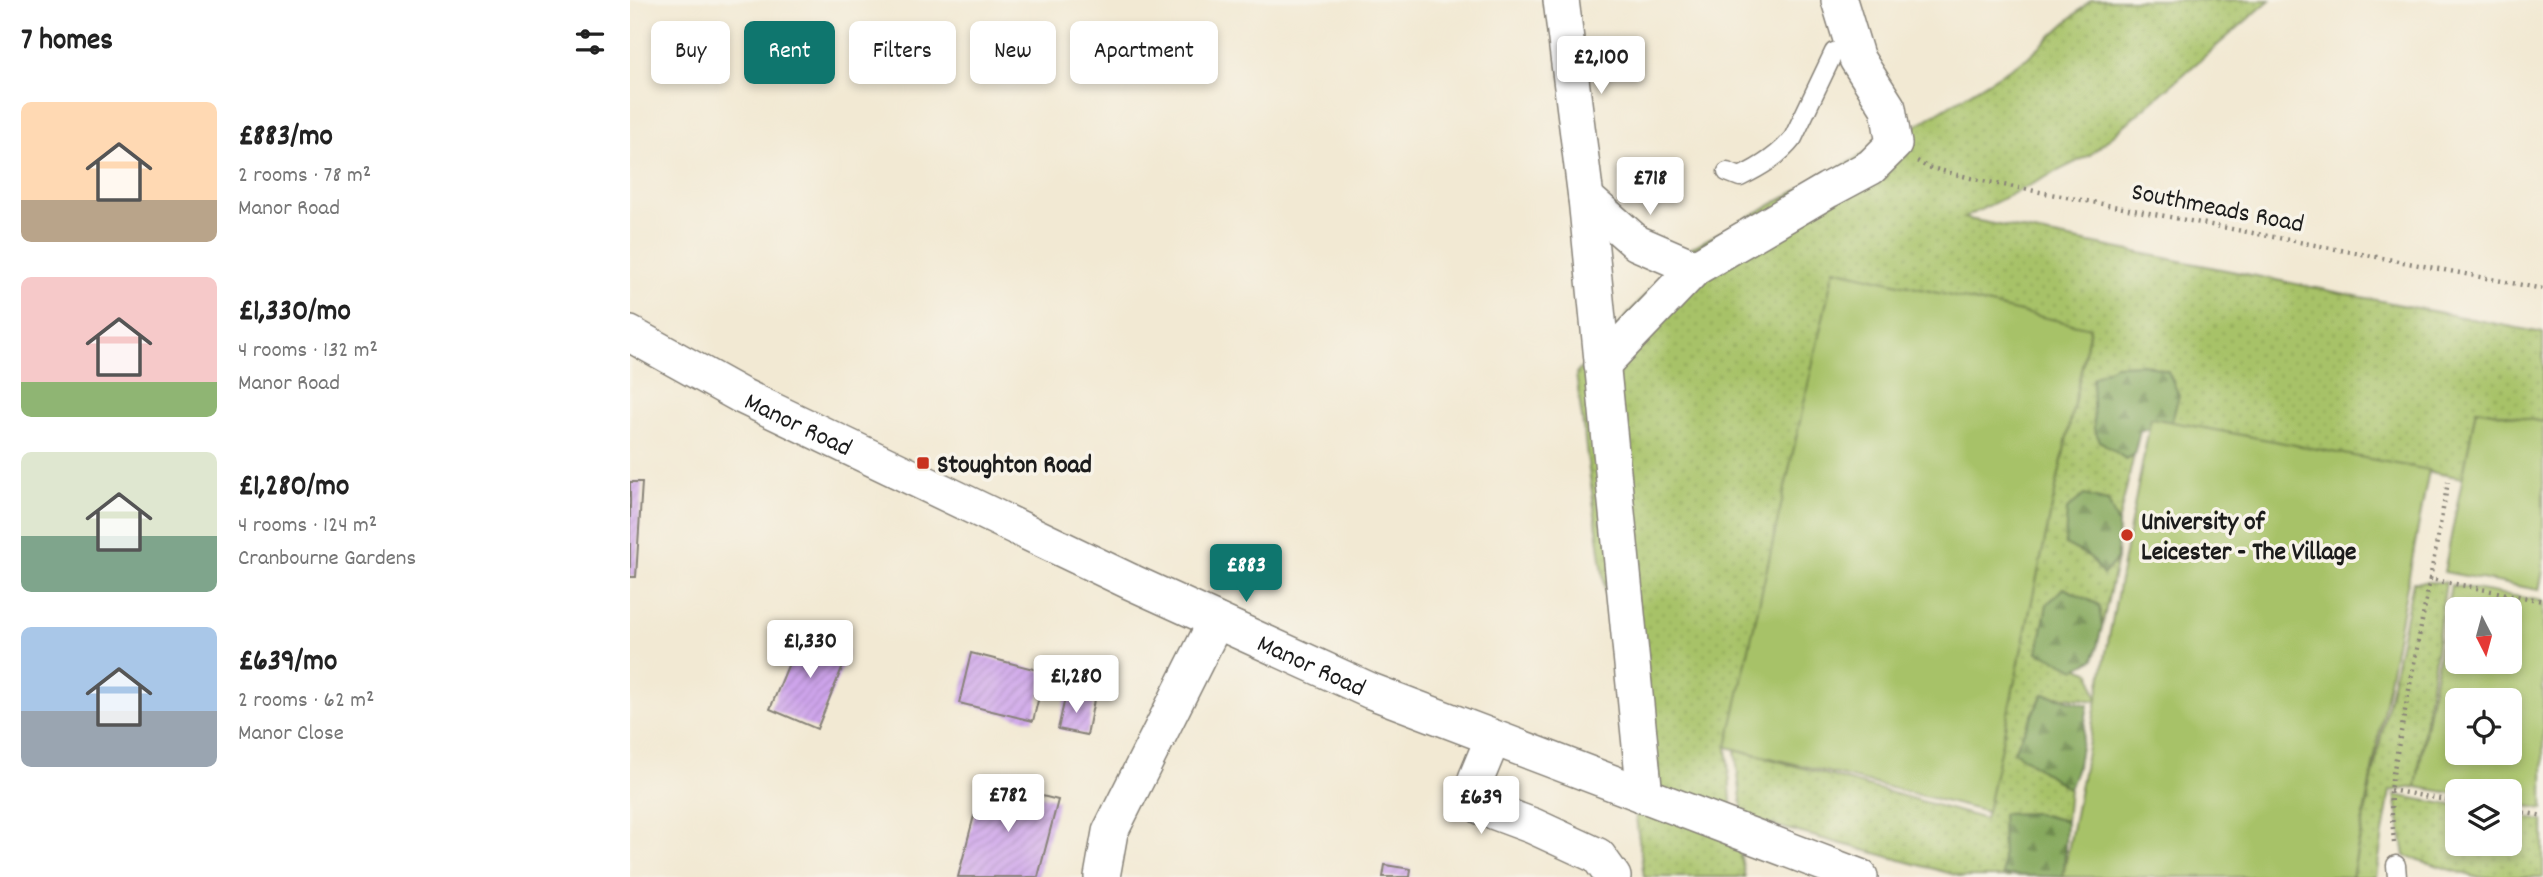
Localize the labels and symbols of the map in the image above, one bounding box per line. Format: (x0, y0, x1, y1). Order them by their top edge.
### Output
pin: £2,100 (1544, 36, 1658, 96)
pin: £718 (1609, 158, 1691, 217)
street label: Southmeads Road (2128, 175, 2307, 244)
street label: Manor Road (737, 385, 857, 468)
place label: Stoughton Road (937, 448, 1092, 485)
marker: Stoughton Road (915, 455, 931, 471)
place label: University of Leicester - The Village (2141, 505, 2357, 572)
marker: University of Leicester - The Village (2119, 527, 2135, 543)
pin: £883 (1205, 544, 1287, 604)
north arrow (2445, 597, 2522, 674)
pin: £1,330 (753, 620, 867, 680)
street label: Manor Road (1250, 627, 1371, 708)
pin: £1,280 (1019, 656, 1133, 715)
pin: £782 (967, 774, 1049, 834)
pin: £639 (1440, 776, 1522, 836)

